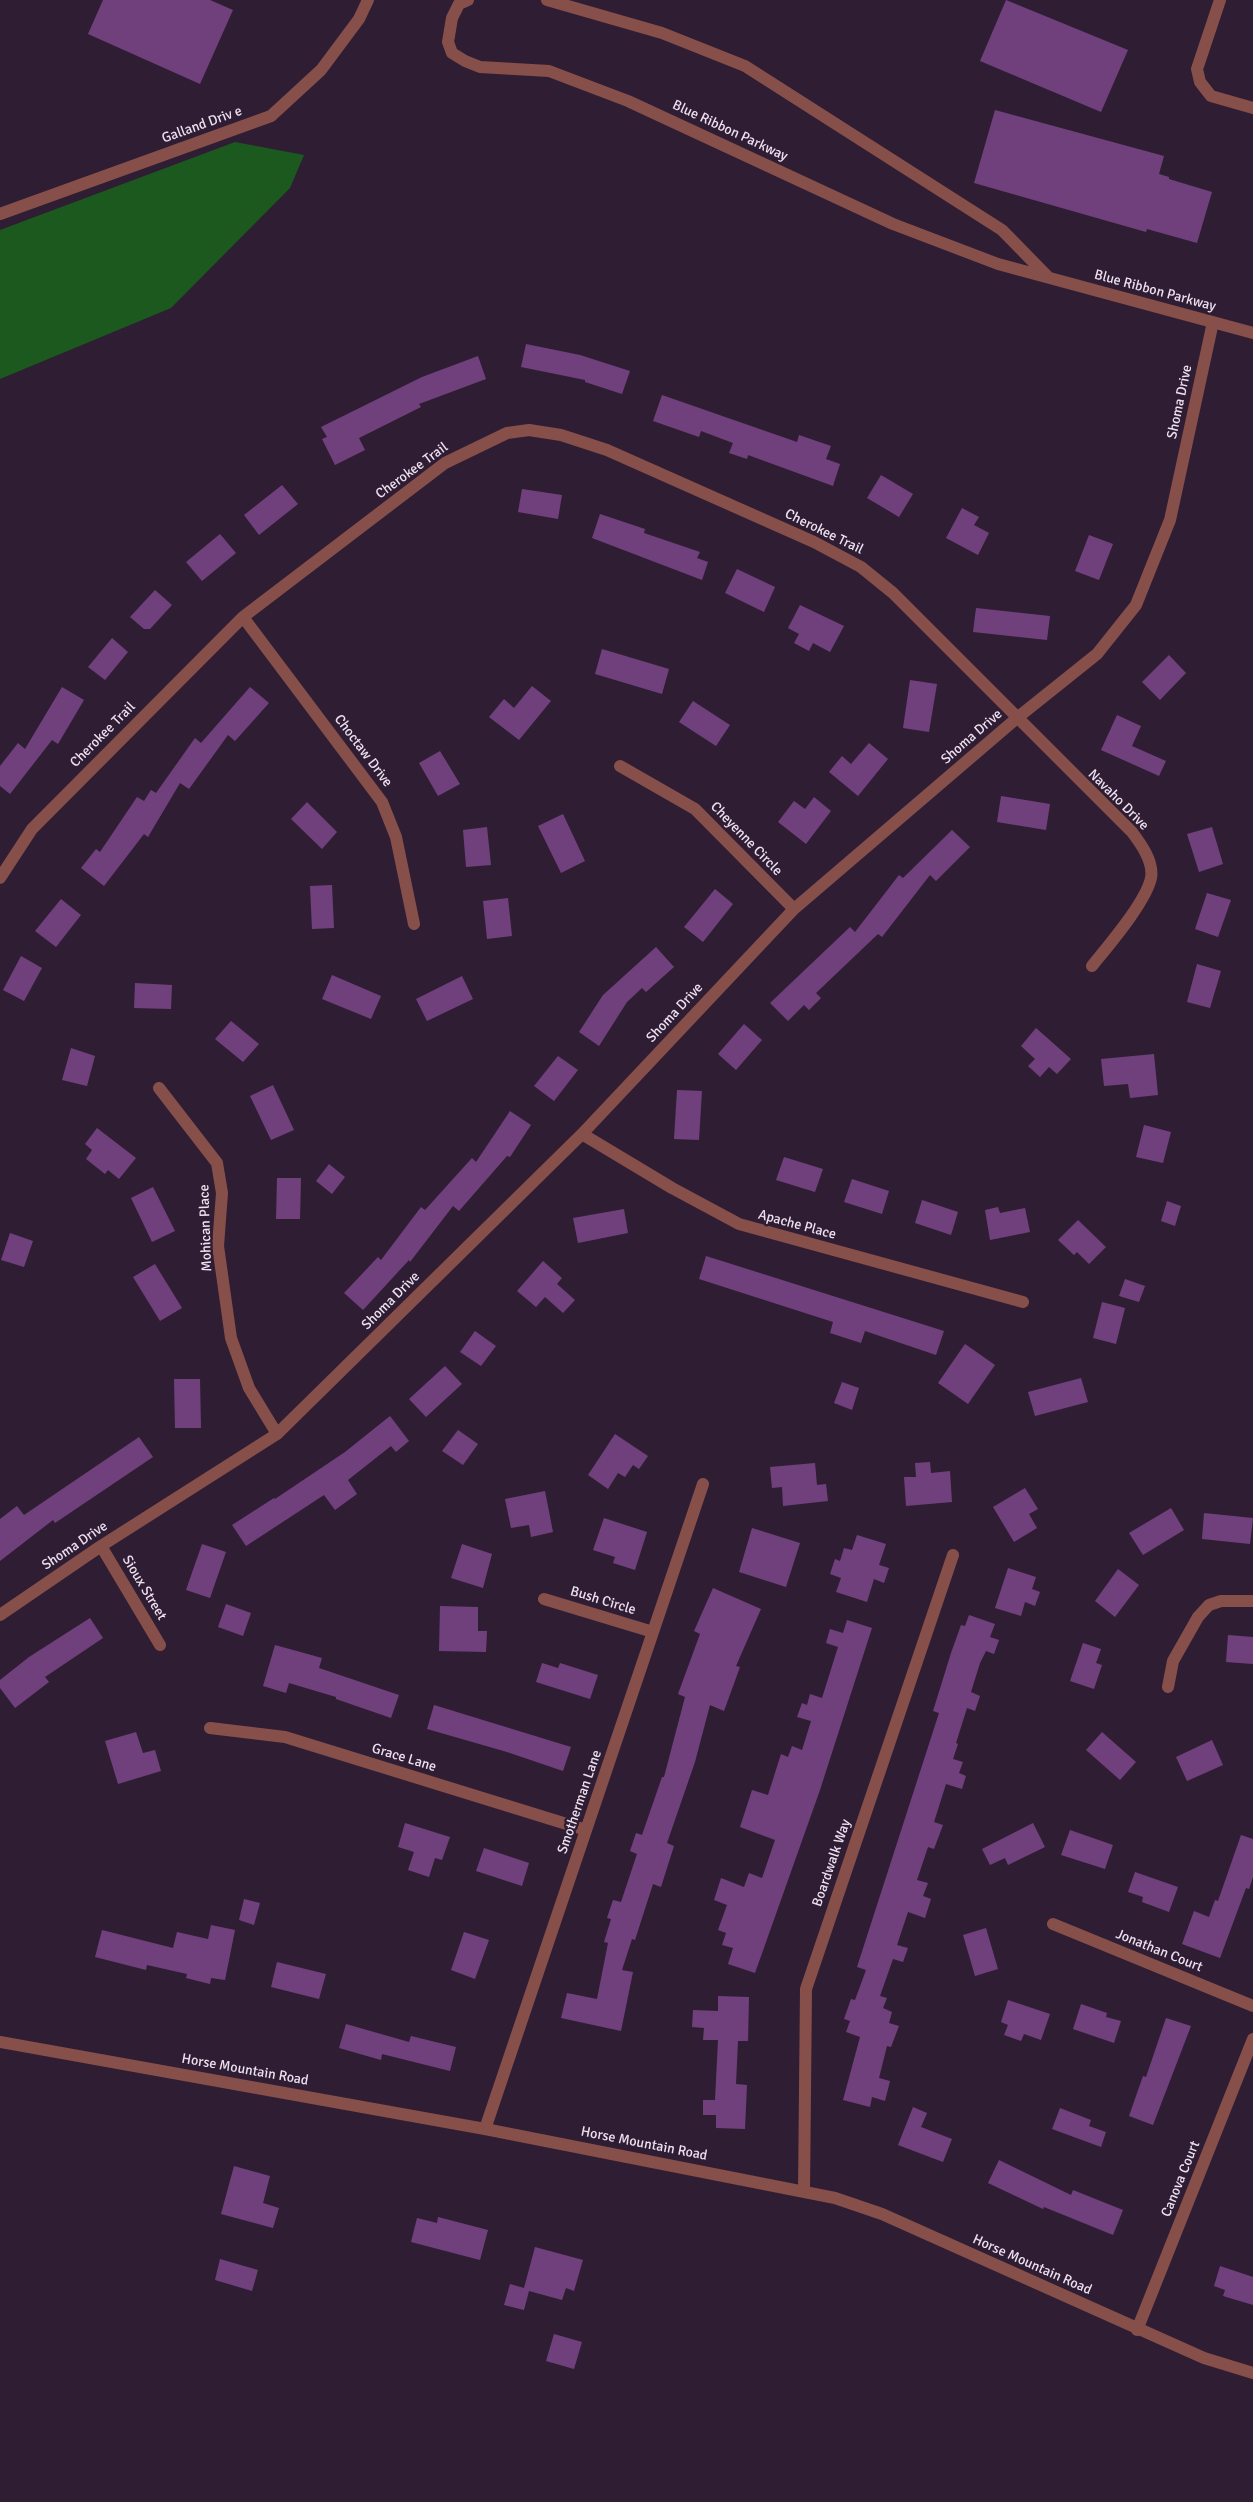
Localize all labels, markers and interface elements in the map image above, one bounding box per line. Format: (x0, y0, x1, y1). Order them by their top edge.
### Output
street label: Blue Ribbon Parkway (670, 97, 790, 165)
street label: Galland Driv e (160, 103, 244, 147)
street label: Blue Ribbon Parkway (1092, 267, 1218, 315)
street label: Shoma Drive (1164, 363, 1196, 441)
street label: Cherokee Trail (373, 439, 451, 503)
street label: Cherokee Trail (782, 506, 866, 558)
street label: Cherokee Trail (67, 699, 139, 771)
street label: Shoma Drive (938, 706, 1006, 768)
street label: Choctaw Drive (330, 711, 396, 791)
street label: Navaho Drive (1084, 766, 1152, 834)
street label: Cheyenne Circle (706, 799, 786, 879)
street label: Shoma Drive (643, 980, 707, 1046)
street label: Mohican Place (196, 1184, 216, 1272)
street label: Apache Place (756, 1207, 838, 1243)
street label: Shoma Drive (358, 1268, 424, 1334)
street label: Shoma Drive (39, 1518, 111, 1574)
street label: Sioux Street (118, 1553, 170, 1623)
street label: Bush Circle (568, 1583, 638, 1619)
street label: Grace Lane (370, 1740, 438, 1776)
street label: Smotherman Lane (554, 1748, 606, 1856)
street label: Boardwalk Way (809, 1817, 855, 1909)
street label: Jonathan Court (1113, 1926, 1205, 1976)
street label: Horse Mountain Road (180, 2051, 310, 2089)
street label: Horse Mountain Road (579, 2123, 709, 2165)
street label: Canova Court (1158, 2139, 1204, 2219)
street label: Horse Mountain Road (970, 2231, 1094, 2299)

